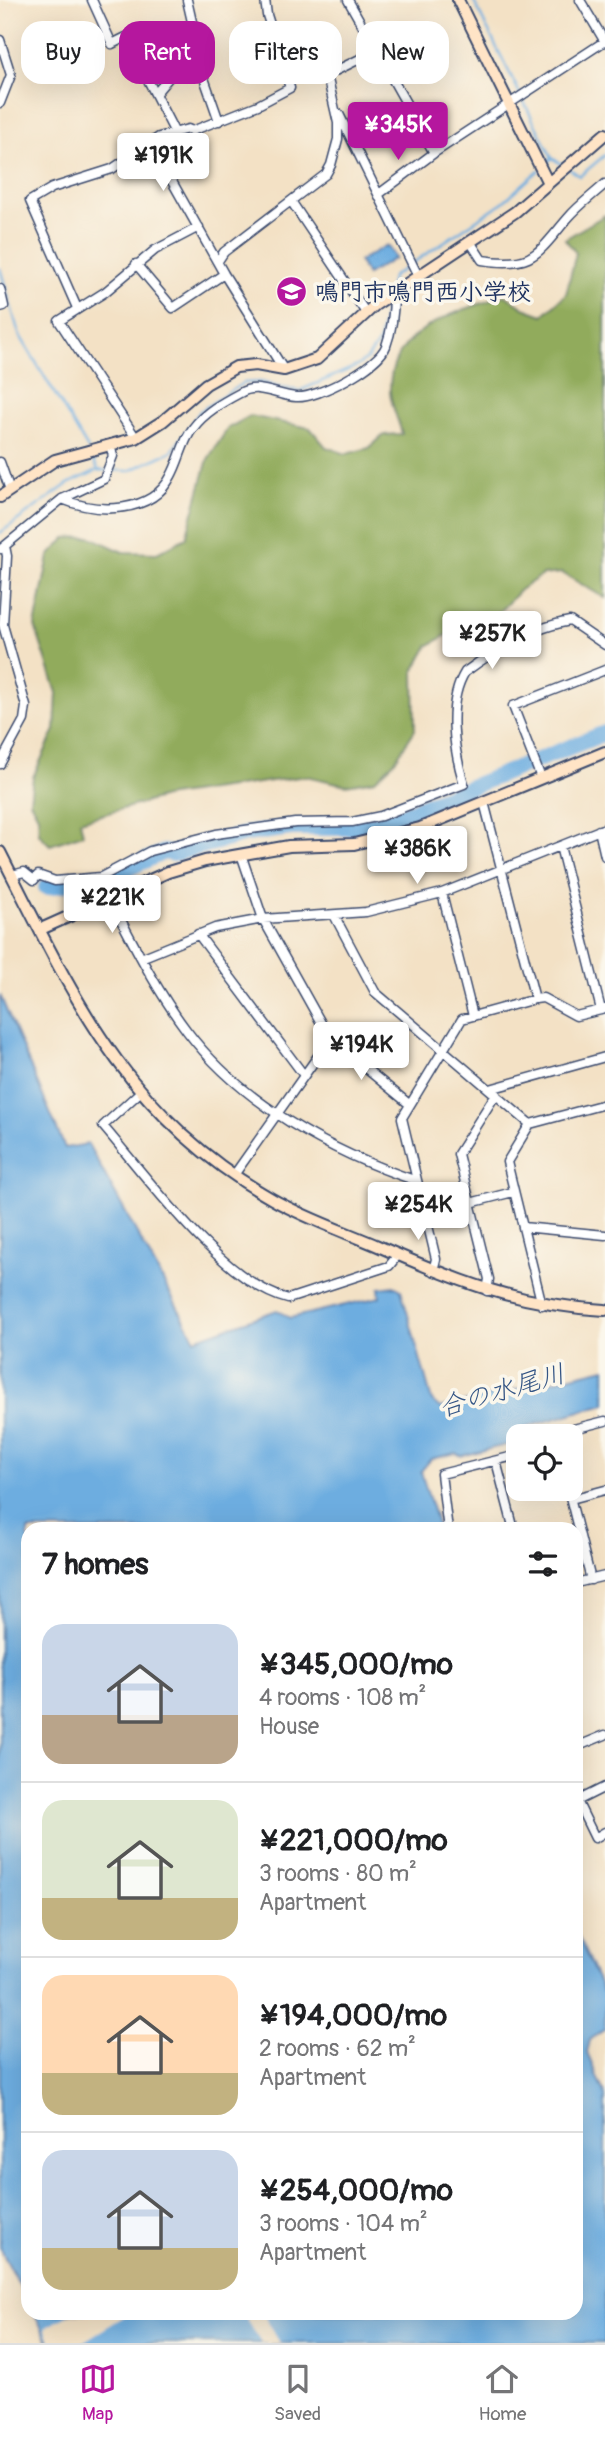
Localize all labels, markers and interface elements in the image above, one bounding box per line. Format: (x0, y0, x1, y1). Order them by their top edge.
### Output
chip: Buy (21, 21, 105, 84)
chip: Rent (119, 21, 215, 84)
chip: Filters (229, 21, 342, 84)
chip: New (356, 21, 449, 84)
pin: ¥345K (349, 102, 447, 162)
text: ¥345K (364, 110, 432, 139)
pin: ¥191K (114, 134, 212, 193)
text: ¥191K (133, 141, 193, 170)
school or university icon: 鳴門市鳴門西小学校 (275, 275, 309, 309)
place label: 鳴門市鳴門西小学校 (315, 278, 531, 307)
pin: ¥257K (443, 612, 541, 671)
text: ¥257K (458, 619, 526, 648)
pin: ¥386K (368, 826, 466, 886)
text: ¥386K (383, 834, 451, 863)
pin: ¥221K (63, 876, 161, 935)
text: ¥221K (80, 883, 144, 912)
pin: ¥194K (312, 1023, 410, 1082)
text: ¥194K (329, 1030, 393, 1059)
pin: ¥254K (369, 1182, 467, 1242)
text: ¥254K (384, 1190, 452, 1219)
water label: 合の水尾川 (435, 1358, 569, 1424)
map controls (506, 1424, 583, 1501)
button: locate (506, 1424, 583, 1501)
icon: filters (524, 1545, 562, 1583)
text: 7 homes (42, 1546, 149, 1583)
text: ¥345,000/mo (259, 1646, 453, 1683)
icon: home (98, 1652, 182, 1736)
text: 4 rooms · 108 m² (259, 1683, 426, 1712)
text: House (259, 1712, 319, 1741)
text: ¥221,000/mo (259, 1822, 448, 1859)
icon: home (98, 1828, 182, 1912)
text: 3 rooms · 80 m² (259, 1859, 417, 1888)
text: Apartment (259, 1888, 366, 1917)
text: ¥194,000/mo (259, 1997, 447, 2034)
icon: home (98, 2003, 182, 2087)
text: 2 rooms · 62 m² (259, 2034, 416, 2063)
text: Apartment (259, 2063, 366, 2092)
text: ¥254,000/mo (259, 2172, 453, 2209)
icon: home (98, 2178, 182, 2262)
text: 3 rooms · 104 m² (259, 2209, 428, 2238)
text: Apartment (259, 2238, 366, 2267)
tab: Map (79, 2360, 117, 2426)
tab: Saved (274, 2360, 321, 2426)
tab: Home (478, 2360, 526, 2426)

